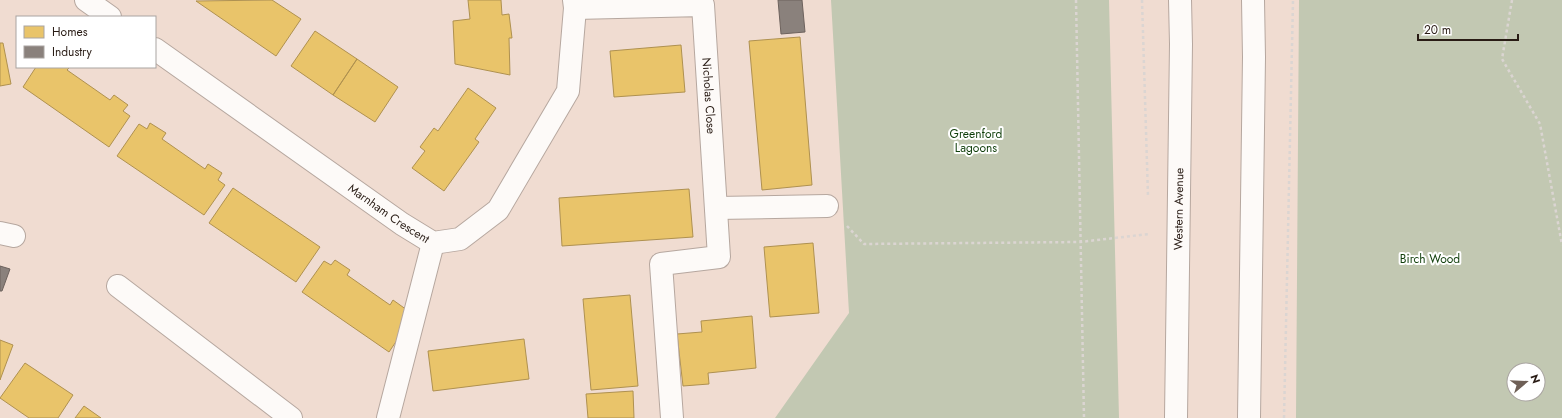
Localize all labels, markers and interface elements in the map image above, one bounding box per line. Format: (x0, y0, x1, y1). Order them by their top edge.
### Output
legend (16, 16, 156, 68)
scale bar (1418, 16, 1518, 42)
text: 20 m (1424, 21, 1451, 39)
text: Homes (52, 23, 88, 41)
text: Industry (52, 43, 93, 61)
street label: Nicholas Close (697, 57, 720, 135)
park label: Greenford Lagoons (950, 125, 1002, 157)
street label: Western Avenue (1169, 168, 1188, 250)
street label: Marnham Crescent (344, 179, 433, 248)
park label: Birch Wood (1400, 250, 1460, 268)
north arrow (1506, 362, 1546, 402)
text: N (1526, 372, 1544, 385)

